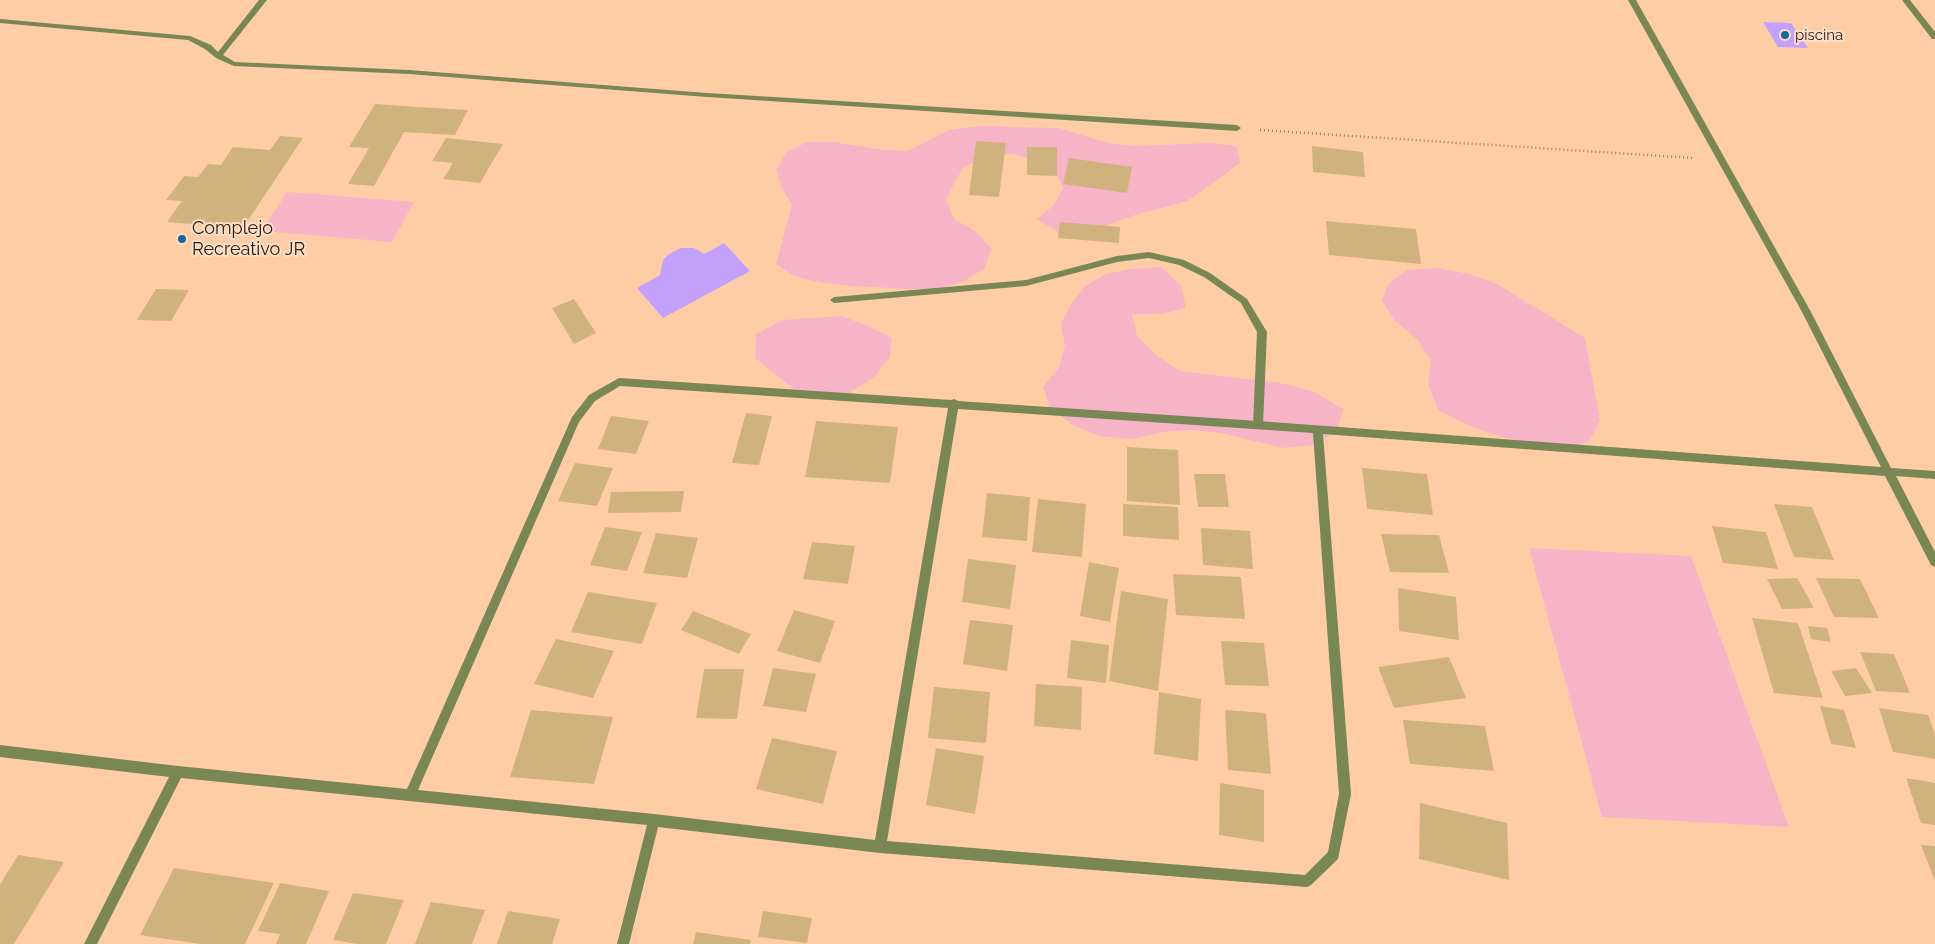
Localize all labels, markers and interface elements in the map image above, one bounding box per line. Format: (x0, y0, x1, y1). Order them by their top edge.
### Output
place label: piscina (1795, 26, 1843, 44)
marker: piscina (1779, 29, 1791, 41)
place label: Complejo Recreativo JR (192, 218, 305, 260)
marker: Complejo Recreativo JR (176, 233, 188, 245)

